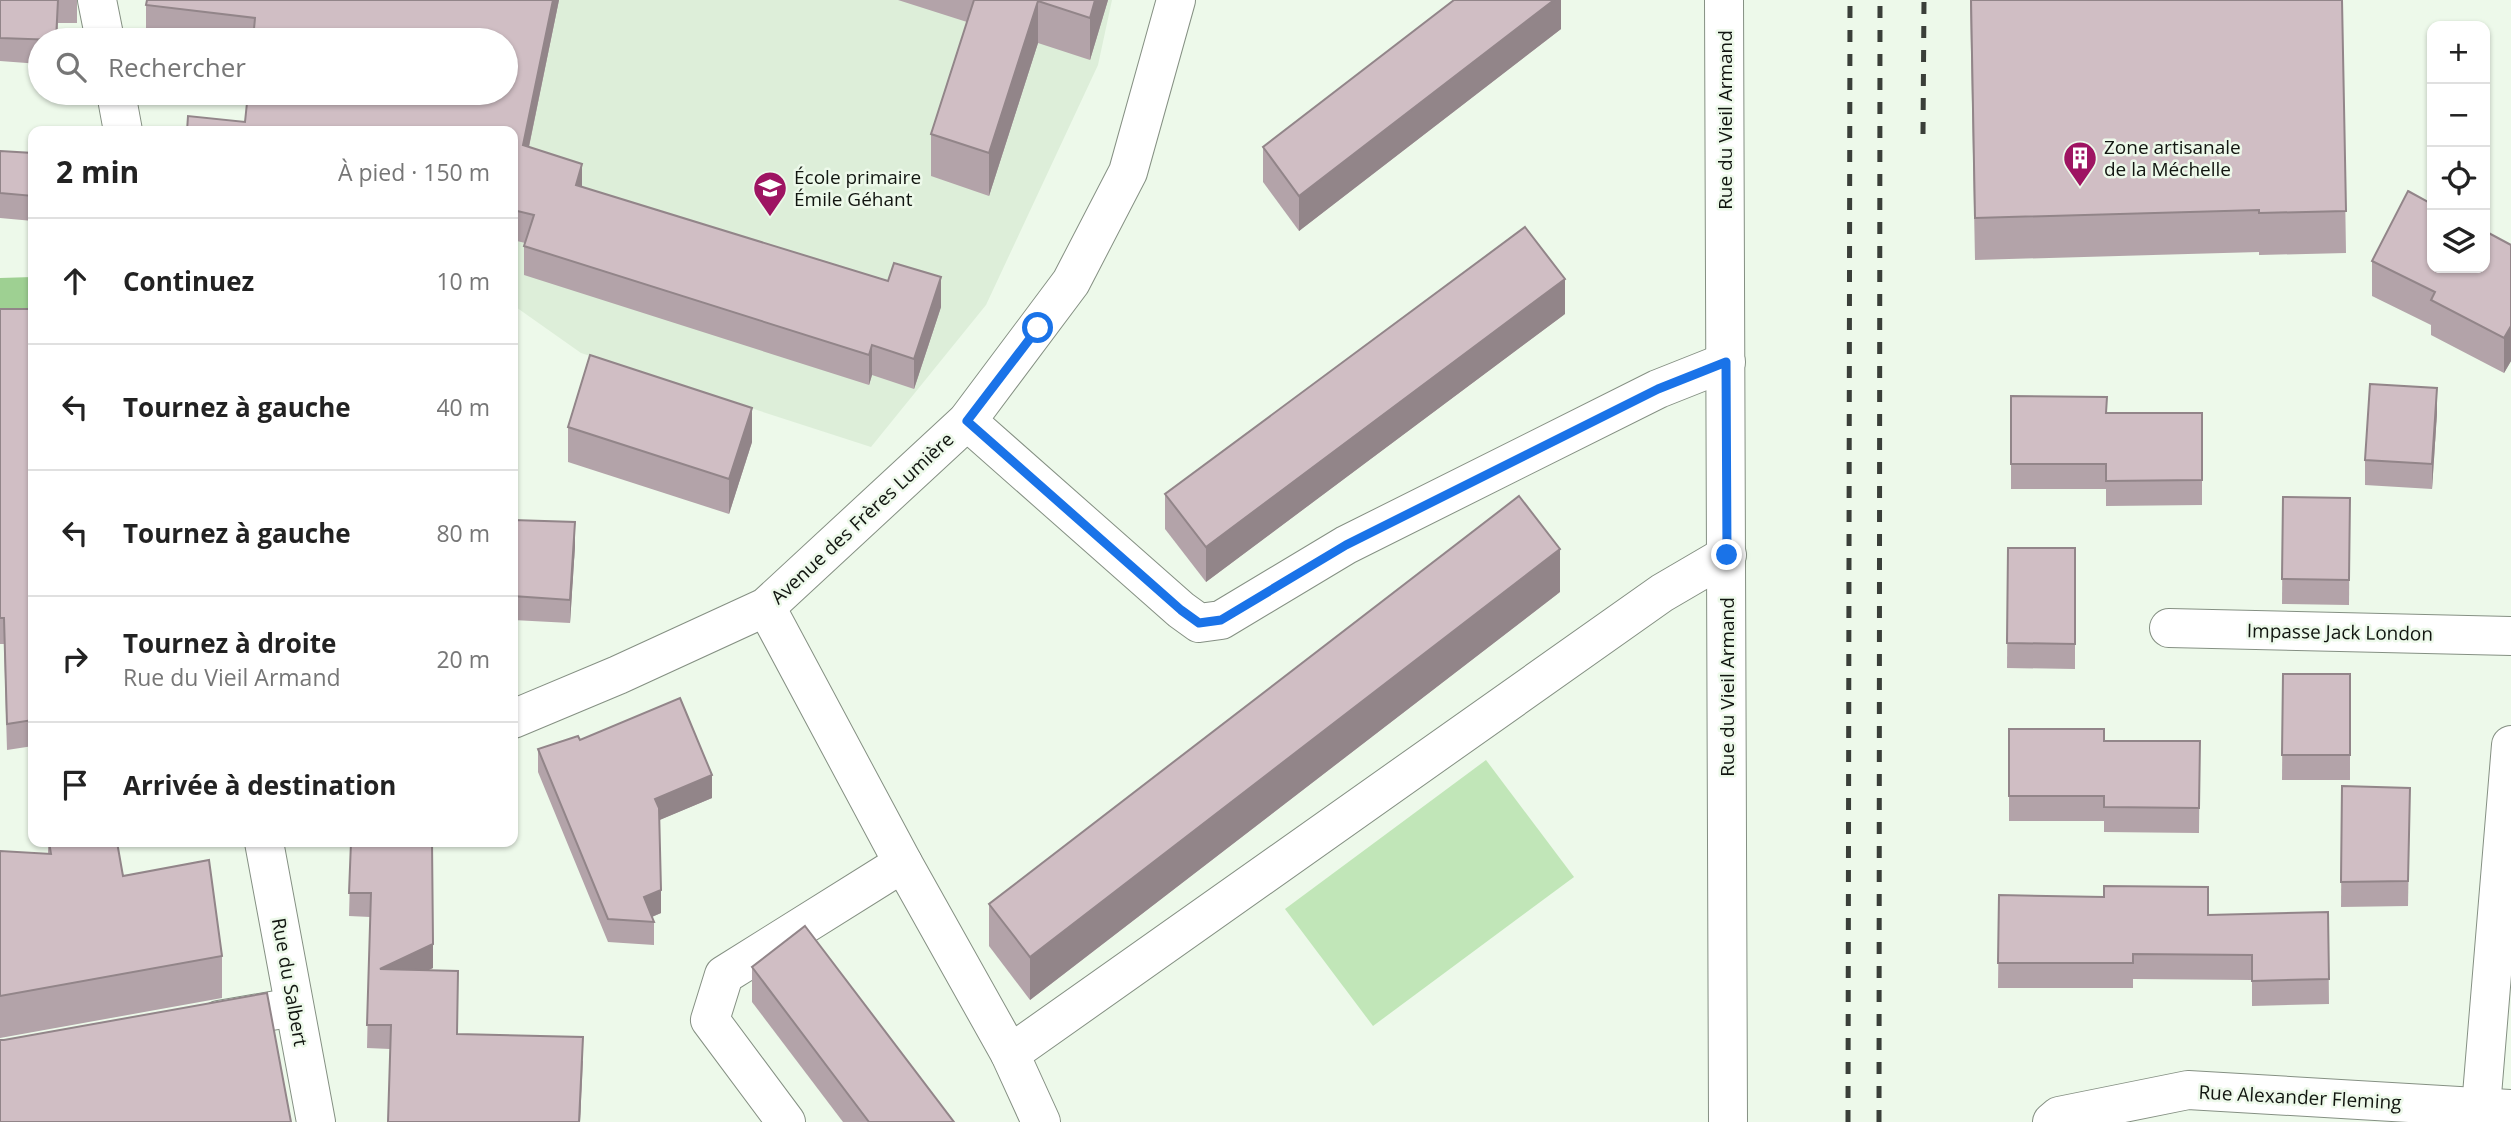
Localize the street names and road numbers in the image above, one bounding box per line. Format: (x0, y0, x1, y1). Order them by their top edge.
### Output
street label: Rue du Vieil Armand (1712, 30, 1738, 210)
street label: Avenue des Frères Lumière (765, 426, 959, 610)
street label: Rue du Vieil Armand (1714, 597, 1740, 777)
street label: Impasse Jack London (2247, 617, 2433, 647)
street label: Rue du Salbert (266, 916, 314, 1048)
street label: Rue Alexander Fleming (2198, 1079, 2402, 1115)

